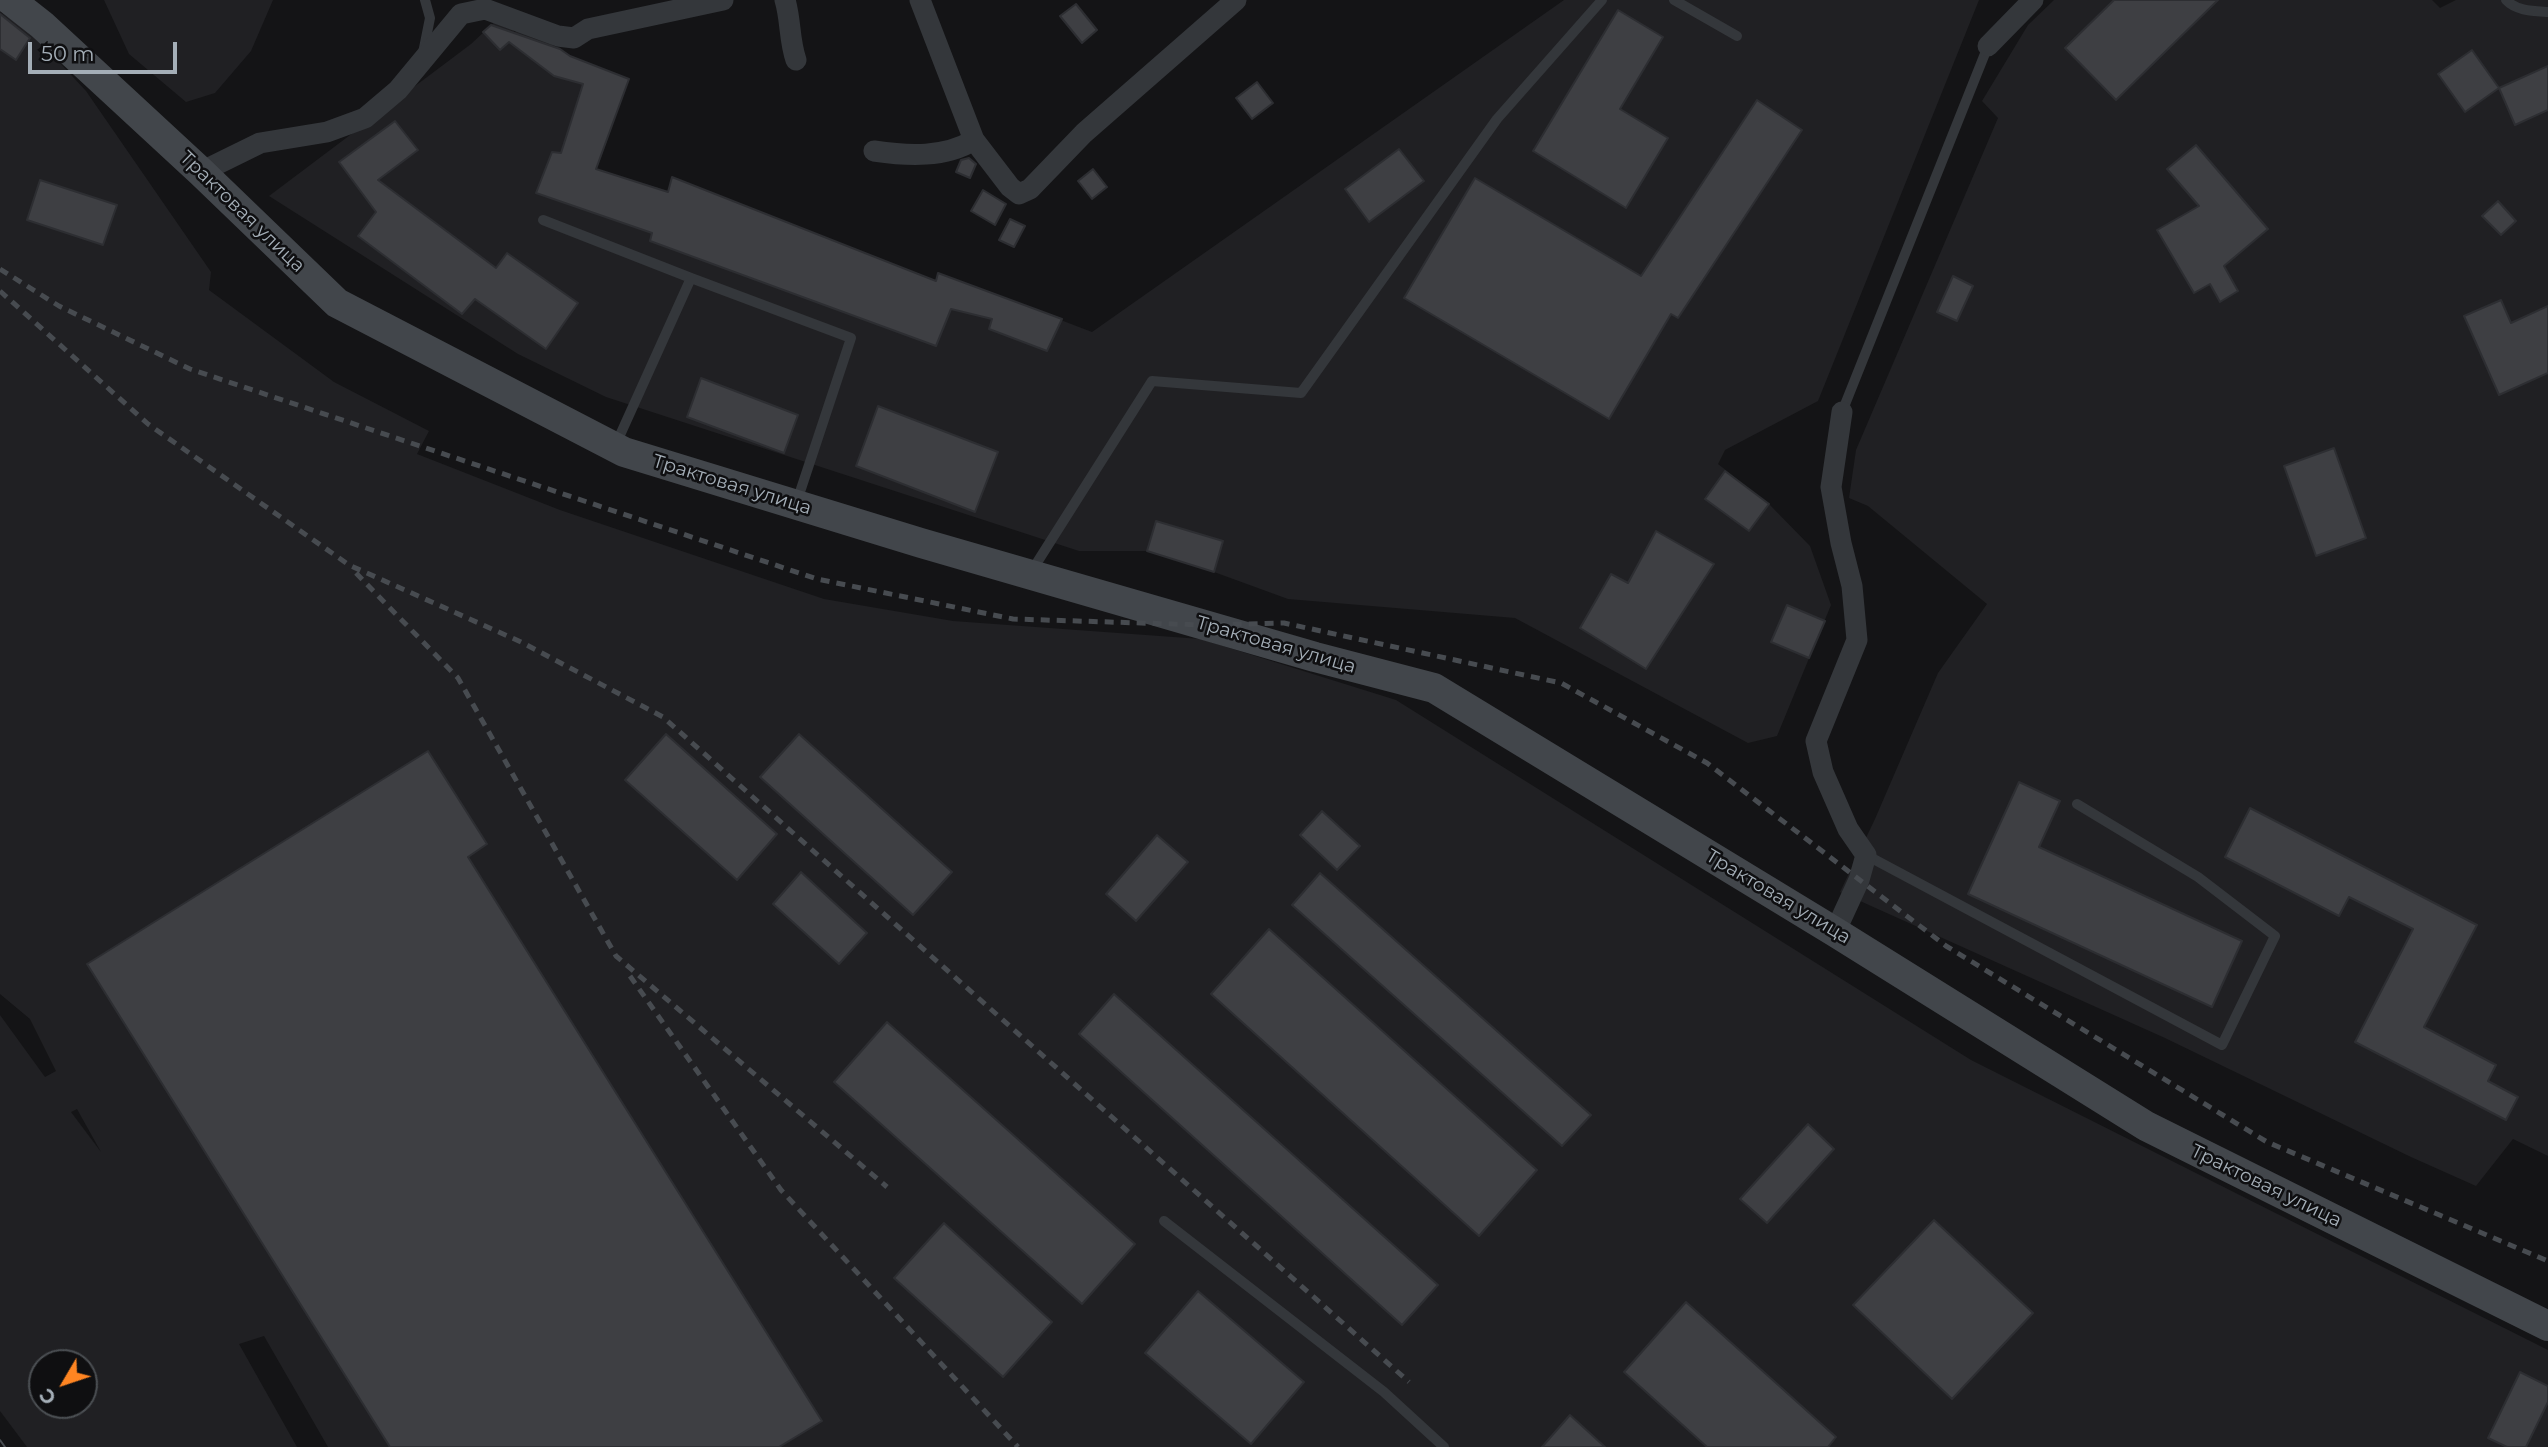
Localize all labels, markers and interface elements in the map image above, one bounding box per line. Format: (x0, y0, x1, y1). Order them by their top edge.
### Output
scale bar (32, 28, 180, 72)
text: 50 m (41, 41, 95, 66)
street label: Трактовая улица (175, 147, 309, 277)
street label: Трактовая улица (650, 450, 814, 520)
street label: Трактовая улица (1194, 611, 1358, 679)
street label: Трактовая улица (1701, 845, 1855, 949)
street label: Трактовая улица (2187, 1140, 2345, 1232)
north arrow (28, 1349, 98, 1419)
text: С (35, 1384, 61, 1409)

